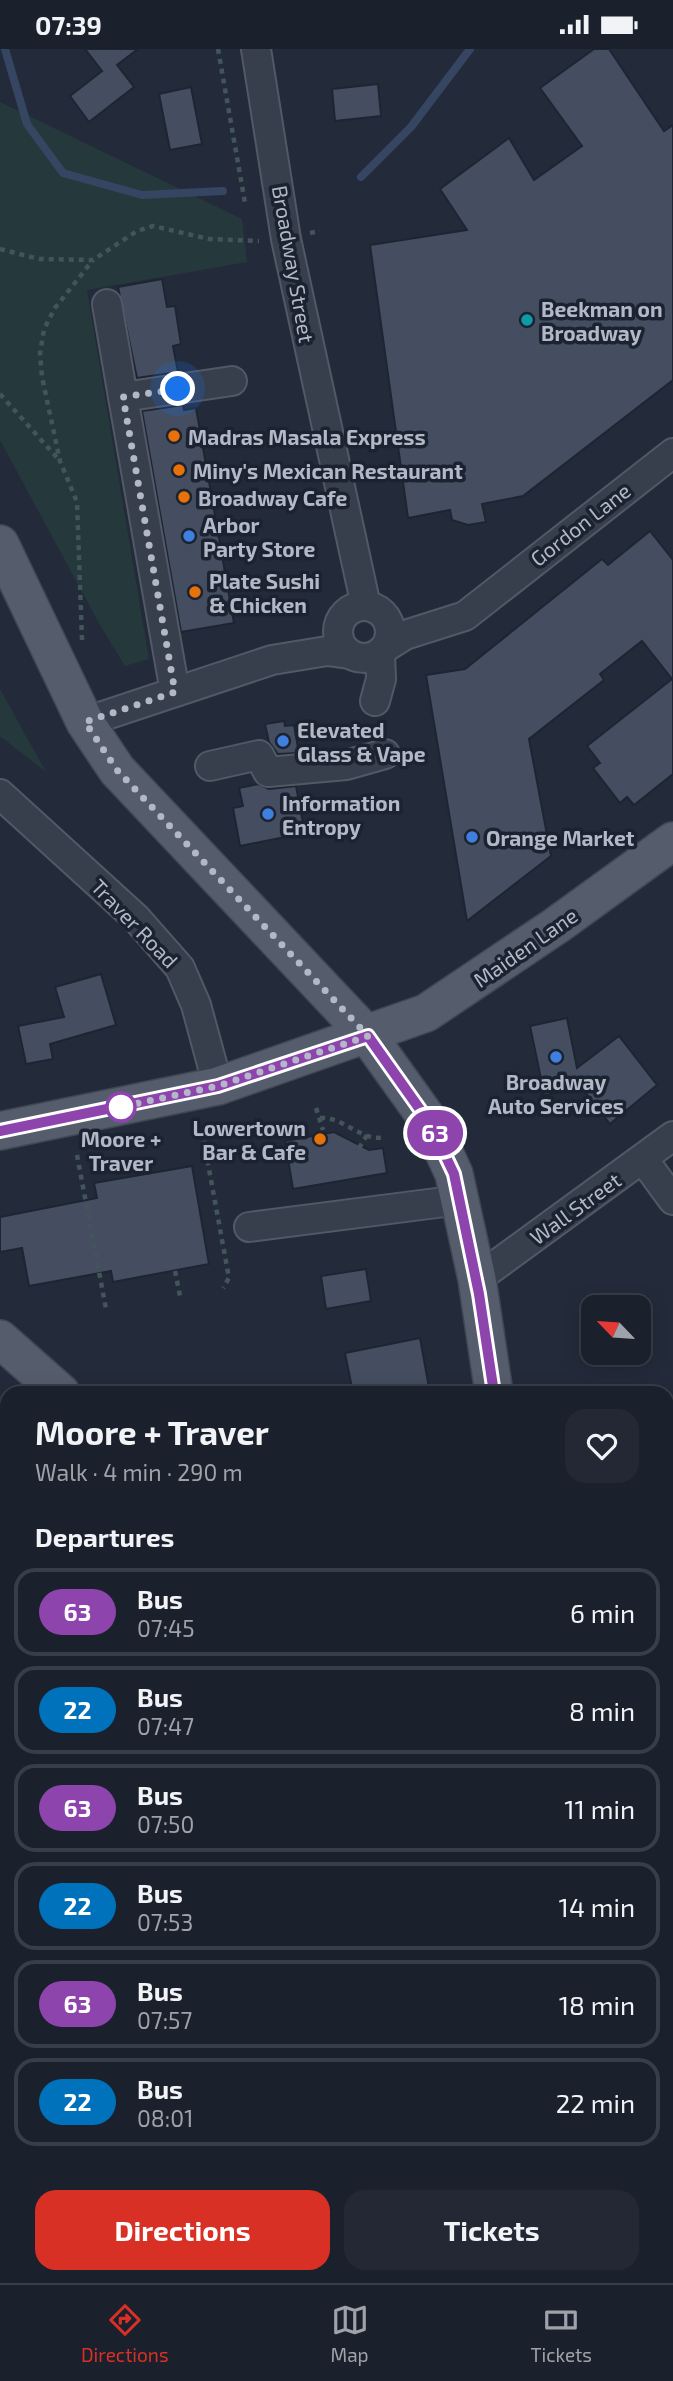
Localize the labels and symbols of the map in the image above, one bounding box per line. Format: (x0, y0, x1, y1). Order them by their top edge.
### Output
street label: Broadway Street (268, 183, 320, 345)
place label: Beekman on Broadway (541, 296, 663, 346)
marker: Beekman on Broadway (519, 312, 535, 328)
your location (160, 371, 195, 406)
place label: Madras Masala Express (188, 424, 426, 449)
marker: Madras Masala Express (166, 428, 182, 444)
place label: Miny's Mexican Restaurant (193, 458, 463, 484)
marker: Miny's Mexican Restaurant (171, 462, 187, 478)
street label: Gordon Lane (525, 477, 635, 571)
place label: Broadway Cafe (198, 485, 347, 511)
marker: Broadway Cafe (176, 489, 192, 505)
place label: Arbor Party Store (203, 512, 315, 562)
marker: Arbor Party Store (181, 528, 197, 544)
place label: Plate Sushi & Chicken (209, 568, 320, 617)
marker: Plate Sushi & Chicken (187, 584, 203, 600)
place label: Elevated Glass & Vape (297, 717, 426, 766)
marker: Elevated Glass & Vape (275, 733, 291, 749)
place label: Information Entropy (282, 790, 400, 840)
marker: Information Entropy (260, 806, 276, 822)
place label: Orange Market (486, 825, 635, 850)
marker: Orange Market (464, 829, 480, 845)
street label: Traver Road (87, 873, 183, 973)
street label: Maiden Lane (468, 902, 582, 992)
marker: Broadway Auto Services (548, 1049, 564, 1065)
place label: Broadway Auto Services (488, 1069, 624, 1118)
marker: Moore + Traver (106, 1092, 136, 1122)
line badge: 63 (404, 1110, 466, 1156)
place label: Lowertown Bar & Cafe (193, 1115, 306, 1164)
place label: Moore + Traver (81, 1126, 161, 1175)
marker: Lowertown Bar & Cafe (312, 1131, 328, 1147)
street label: Wall Street (525, 1167, 625, 1249)
north arrow (581, 1295, 651, 1365)

